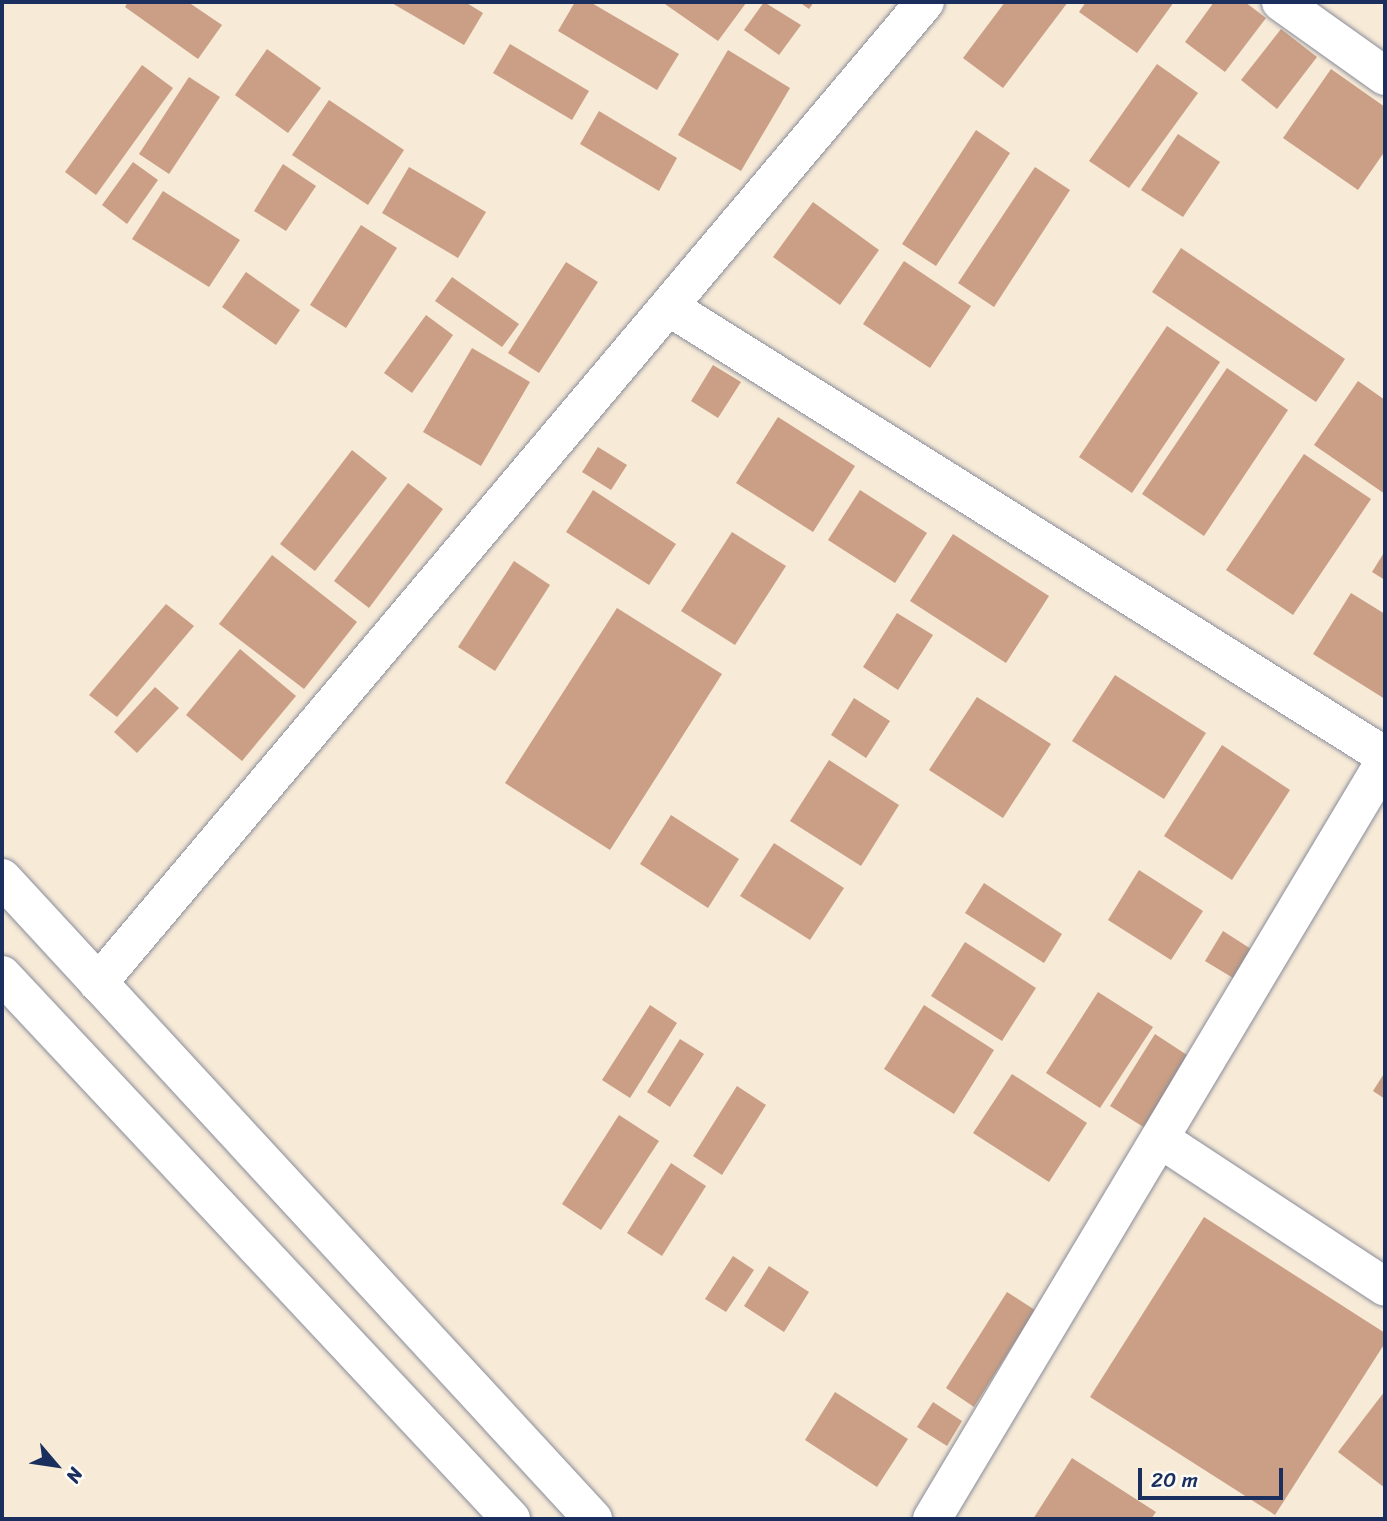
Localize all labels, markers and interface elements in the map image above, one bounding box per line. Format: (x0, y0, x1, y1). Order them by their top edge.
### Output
north arrow (21, 1430, 91, 1500)
scale bar (1142, 1454, 1287, 1498)
text: 20 m (1151, 1461, 1198, 1499)
text: N (57, 1462, 92, 1489)

